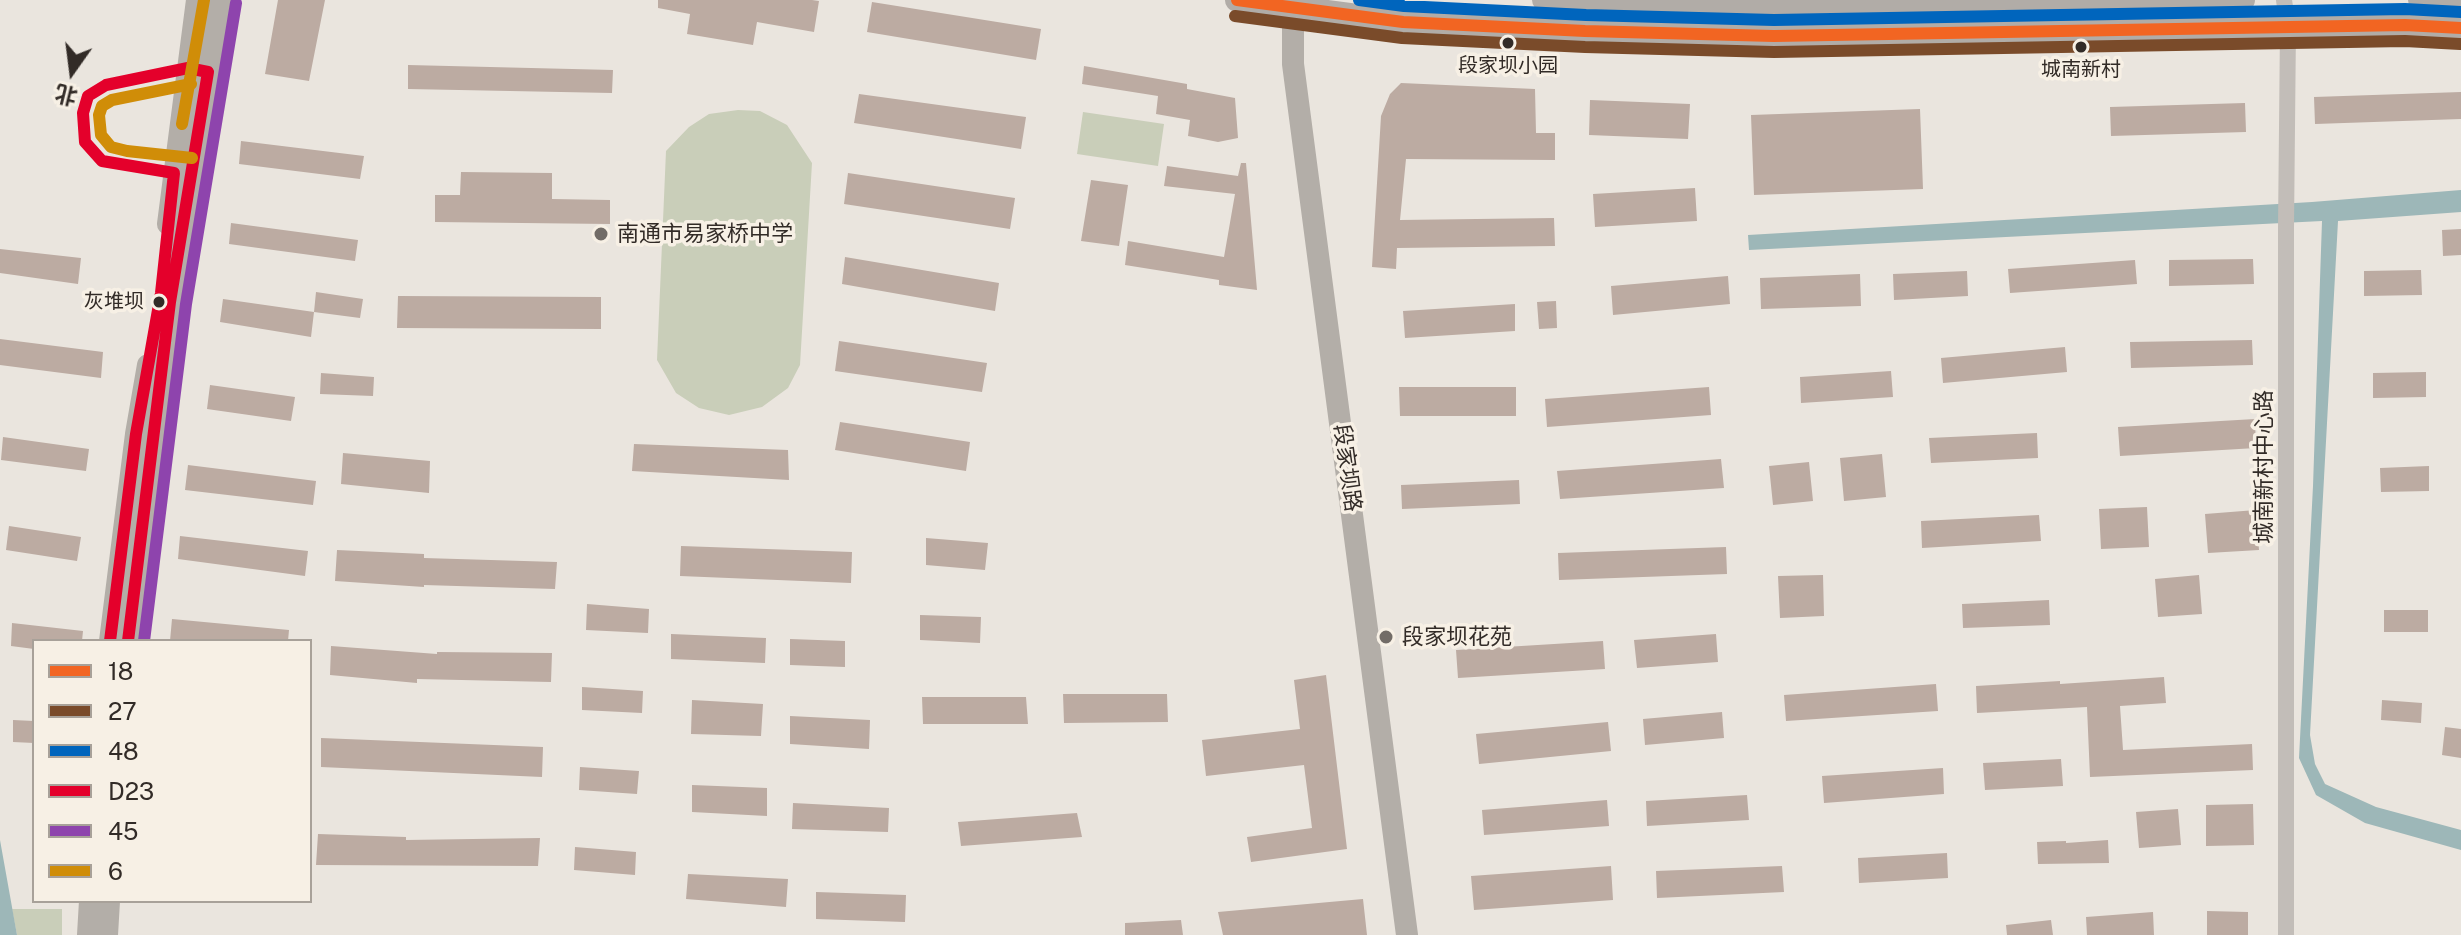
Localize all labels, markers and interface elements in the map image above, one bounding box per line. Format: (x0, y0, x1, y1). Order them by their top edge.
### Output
north arrow (32, 32, 112, 112)
marker: 段家坝小园 (1500, 35, 1516, 51)
marker: 城南新村 (2073, 39, 2089, 55)
place label: 段家坝小园 (1458, 54, 1558, 78)
place label: 城南新村 (2041, 58, 2121, 82)
text: 北 (52, 80, 80, 111)
place label: 南通市易家桥中学 (617, 221, 793, 247)
marker: 南通市易家桥中学 (592, 225, 610, 243)
place label: 灰堆坝 (84, 290, 144, 314)
marker: 灰堆坝 (151, 294, 167, 310)
street label: 城南新村中心路 (2251, 390, 2277, 544)
street label: 段家坝路 (1328, 423, 1366, 513)
place label: 段家坝花苑 (1402, 624, 1512, 650)
marker: 段家坝花苑 (1377, 628, 1395, 646)
legend (32, 639, 312, 903)
text: 18 (108, 657, 133, 685)
text: 27 (108, 697, 137, 725)
text: 48 (108, 737, 139, 765)
text: D23 (108, 777, 154, 805)
text: 45 (108, 817, 138, 845)
text: 6 (108, 857, 123, 885)

